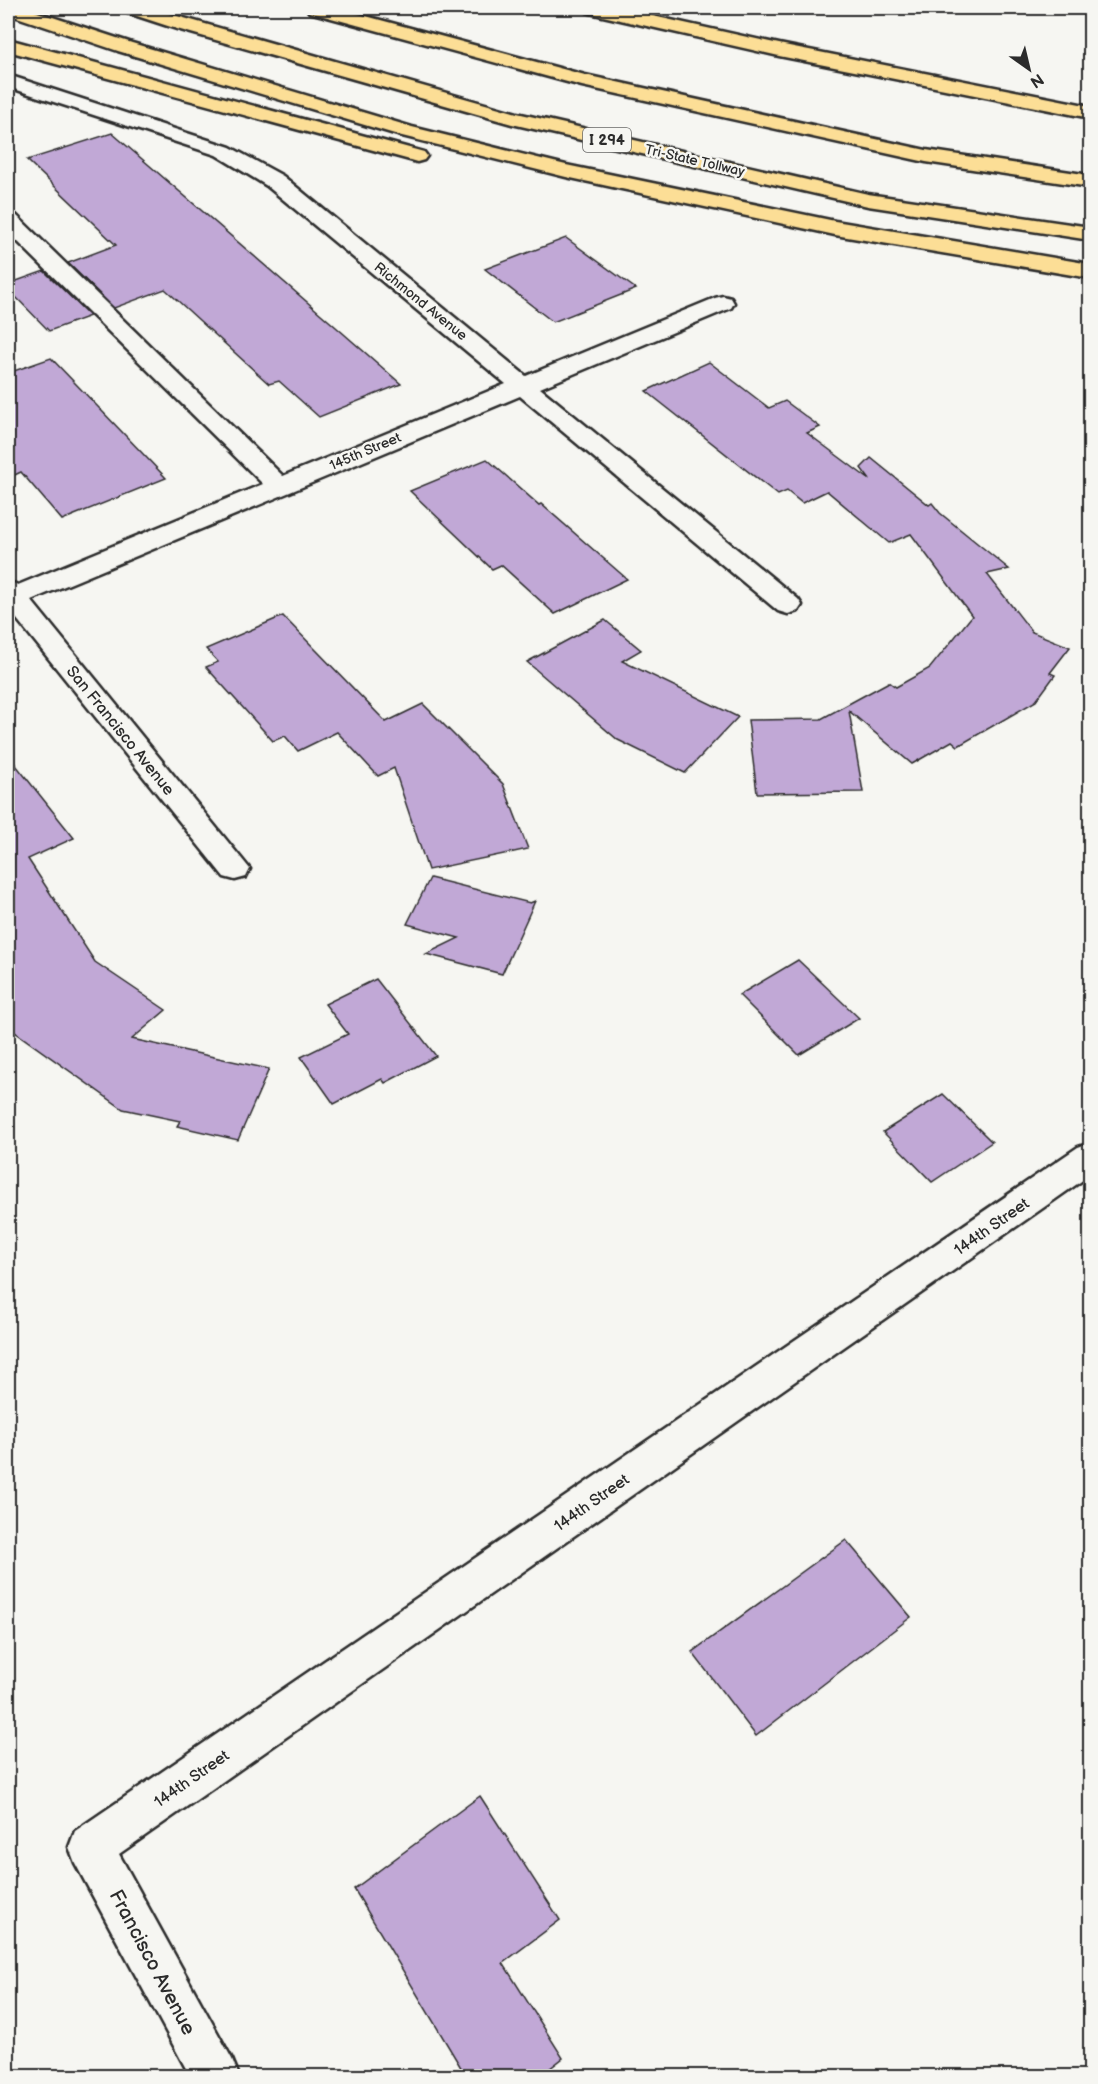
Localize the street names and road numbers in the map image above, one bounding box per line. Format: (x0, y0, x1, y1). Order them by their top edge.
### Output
road number: I 294 (583, 128, 631, 152)
street label: Tri-State Tollway (643, 141, 747, 180)
street label: Richmond Avenue (371, 259, 471, 344)
street label: 145th Street (327, 429, 404, 474)
street label: San Francisco Avenue (62, 662, 178, 800)
street label: 144th Street (951, 1194, 1033, 1260)
street label: 144th Street (551, 1470, 633, 1536)
street label: 144th Street (151, 1746, 233, 1812)
street label: Francisco Avenue (104, 1886, 201, 2039)

